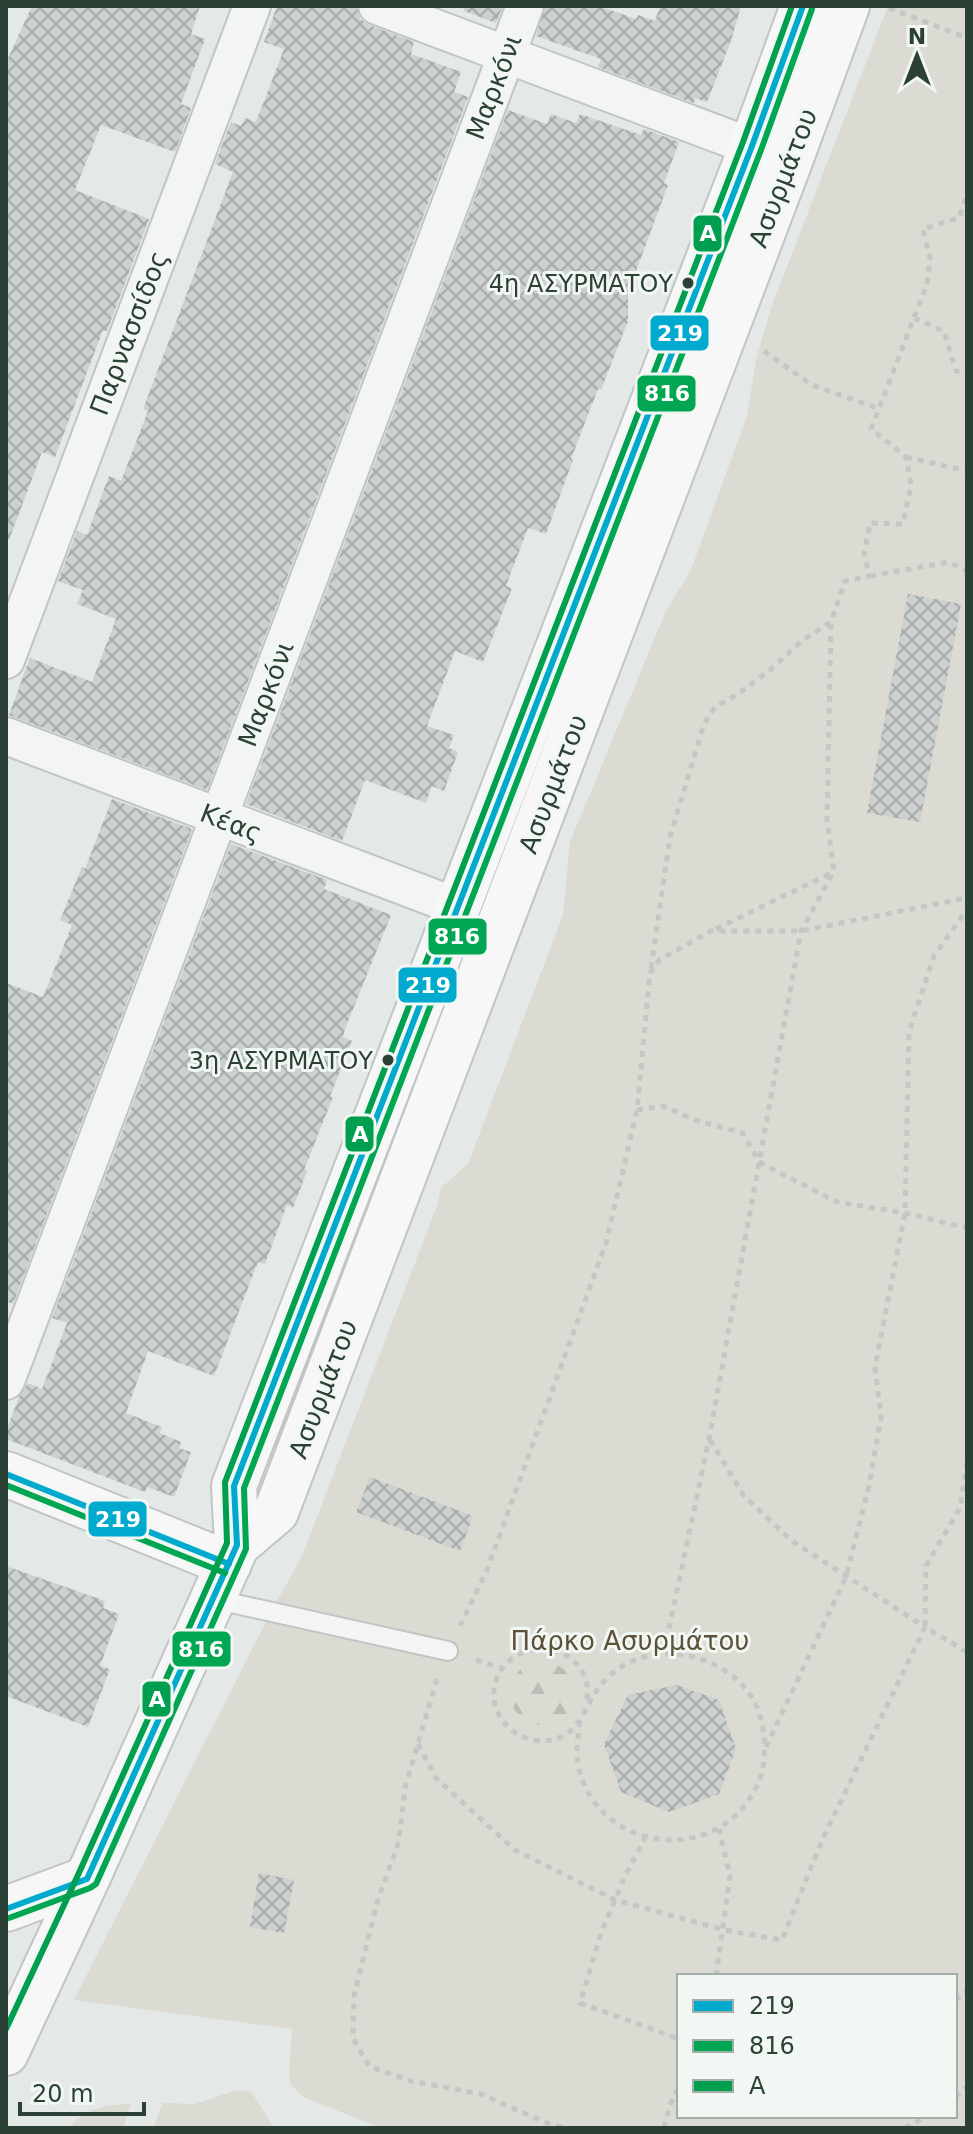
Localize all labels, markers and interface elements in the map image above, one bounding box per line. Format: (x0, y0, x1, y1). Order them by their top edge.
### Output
north arrow (877, 16, 957, 96)
text: N (908, 24, 926, 49)
street label: Μαρκόνι (460, 30, 528, 144)
street label: Ασυρμάτου (743, 104, 823, 252)
line badge: Α (692, 214, 723, 253)
text: Α (699, 221, 717, 246)
street label: Παρνασσίδος (84, 247, 174, 419)
place label: 4η ΑΣΥΡΜΑΤΟΥ (489, 270, 673, 298)
marker: 4η ΑΣΥΡΜΑΤΟΥ (680, 275, 696, 291)
line badge: 219 (649, 314, 710, 352)
text: 219 (657, 321, 703, 346)
line badge: 816 (636, 374, 697, 413)
text: 816 (644, 381, 690, 406)
street label: Μαρκόνι (232, 637, 300, 751)
street label: Ασυρμάτου (513, 710, 593, 858)
street label: Κέας (196, 798, 266, 848)
line badge: 816 (427, 917, 488, 956)
text: 816 (434, 924, 480, 949)
line badge: 219 (397, 966, 458, 1004)
text: 219 (405, 973, 451, 998)
place label: 3η ΑΣΥΡΜΑΤΟΥ (189, 1047, 373, 1075)
marker: 3η ΑΣΥΡΜΑΤΟΥ (380, 1052, 396, 1068)
line badge: Α (344, 1115, 375, 1153)
text: Α (351, 1122, 369, 1147)
street label: Ασυρμάτου (283, 1315, 363, 1463)
line badge: 219 (87, 1500, 148, 1538)
text: 219 (95, 1507, 141, 1532)
park label: Πάρκο Ασυρμάτου (511, 1626, 749, 1656)
line badge: 816 (171, 1630, 232, 1668)
text: 816 (178, 1637, 224, 1662)
line badge: Α (141, 1680, 172, 1718)
text: Α (148, 1687, 166, 1712)
legend (677, 1974, 957, 2118)
text: 219 (749, 1992, 795, 2020)
text: 816 (749, 2032, 795, 2060)
scale bar (20, 2066, 144, 2116)
text: Α (749, 2072, 766, 2100)
text: 20 m (32, 2080, 94, 2108)

